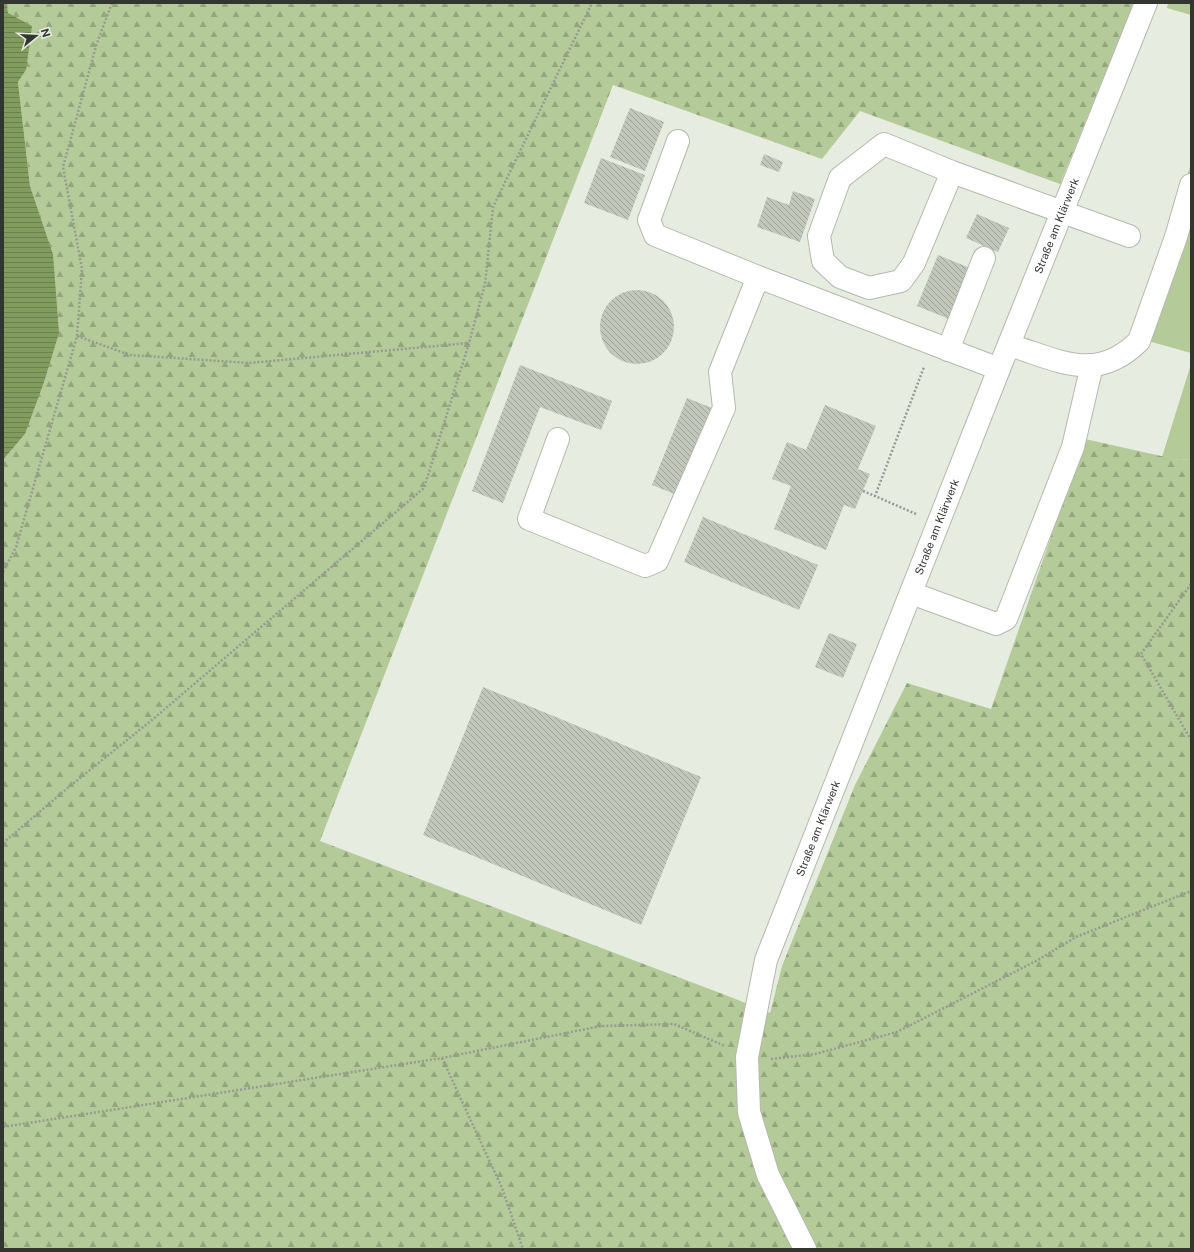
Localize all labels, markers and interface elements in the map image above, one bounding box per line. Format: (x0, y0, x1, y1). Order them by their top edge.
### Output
north arrow (16, 16, 56, 56)
text: N (38, 27, 53, 39)
street label: Straße am Klärwerk (1032, 176, 1081, 275)
street label: Straße am Klärwerk (913, 477, 961, 576)
street label: Straße am Klärwerk (794, 779, 842, 878)

